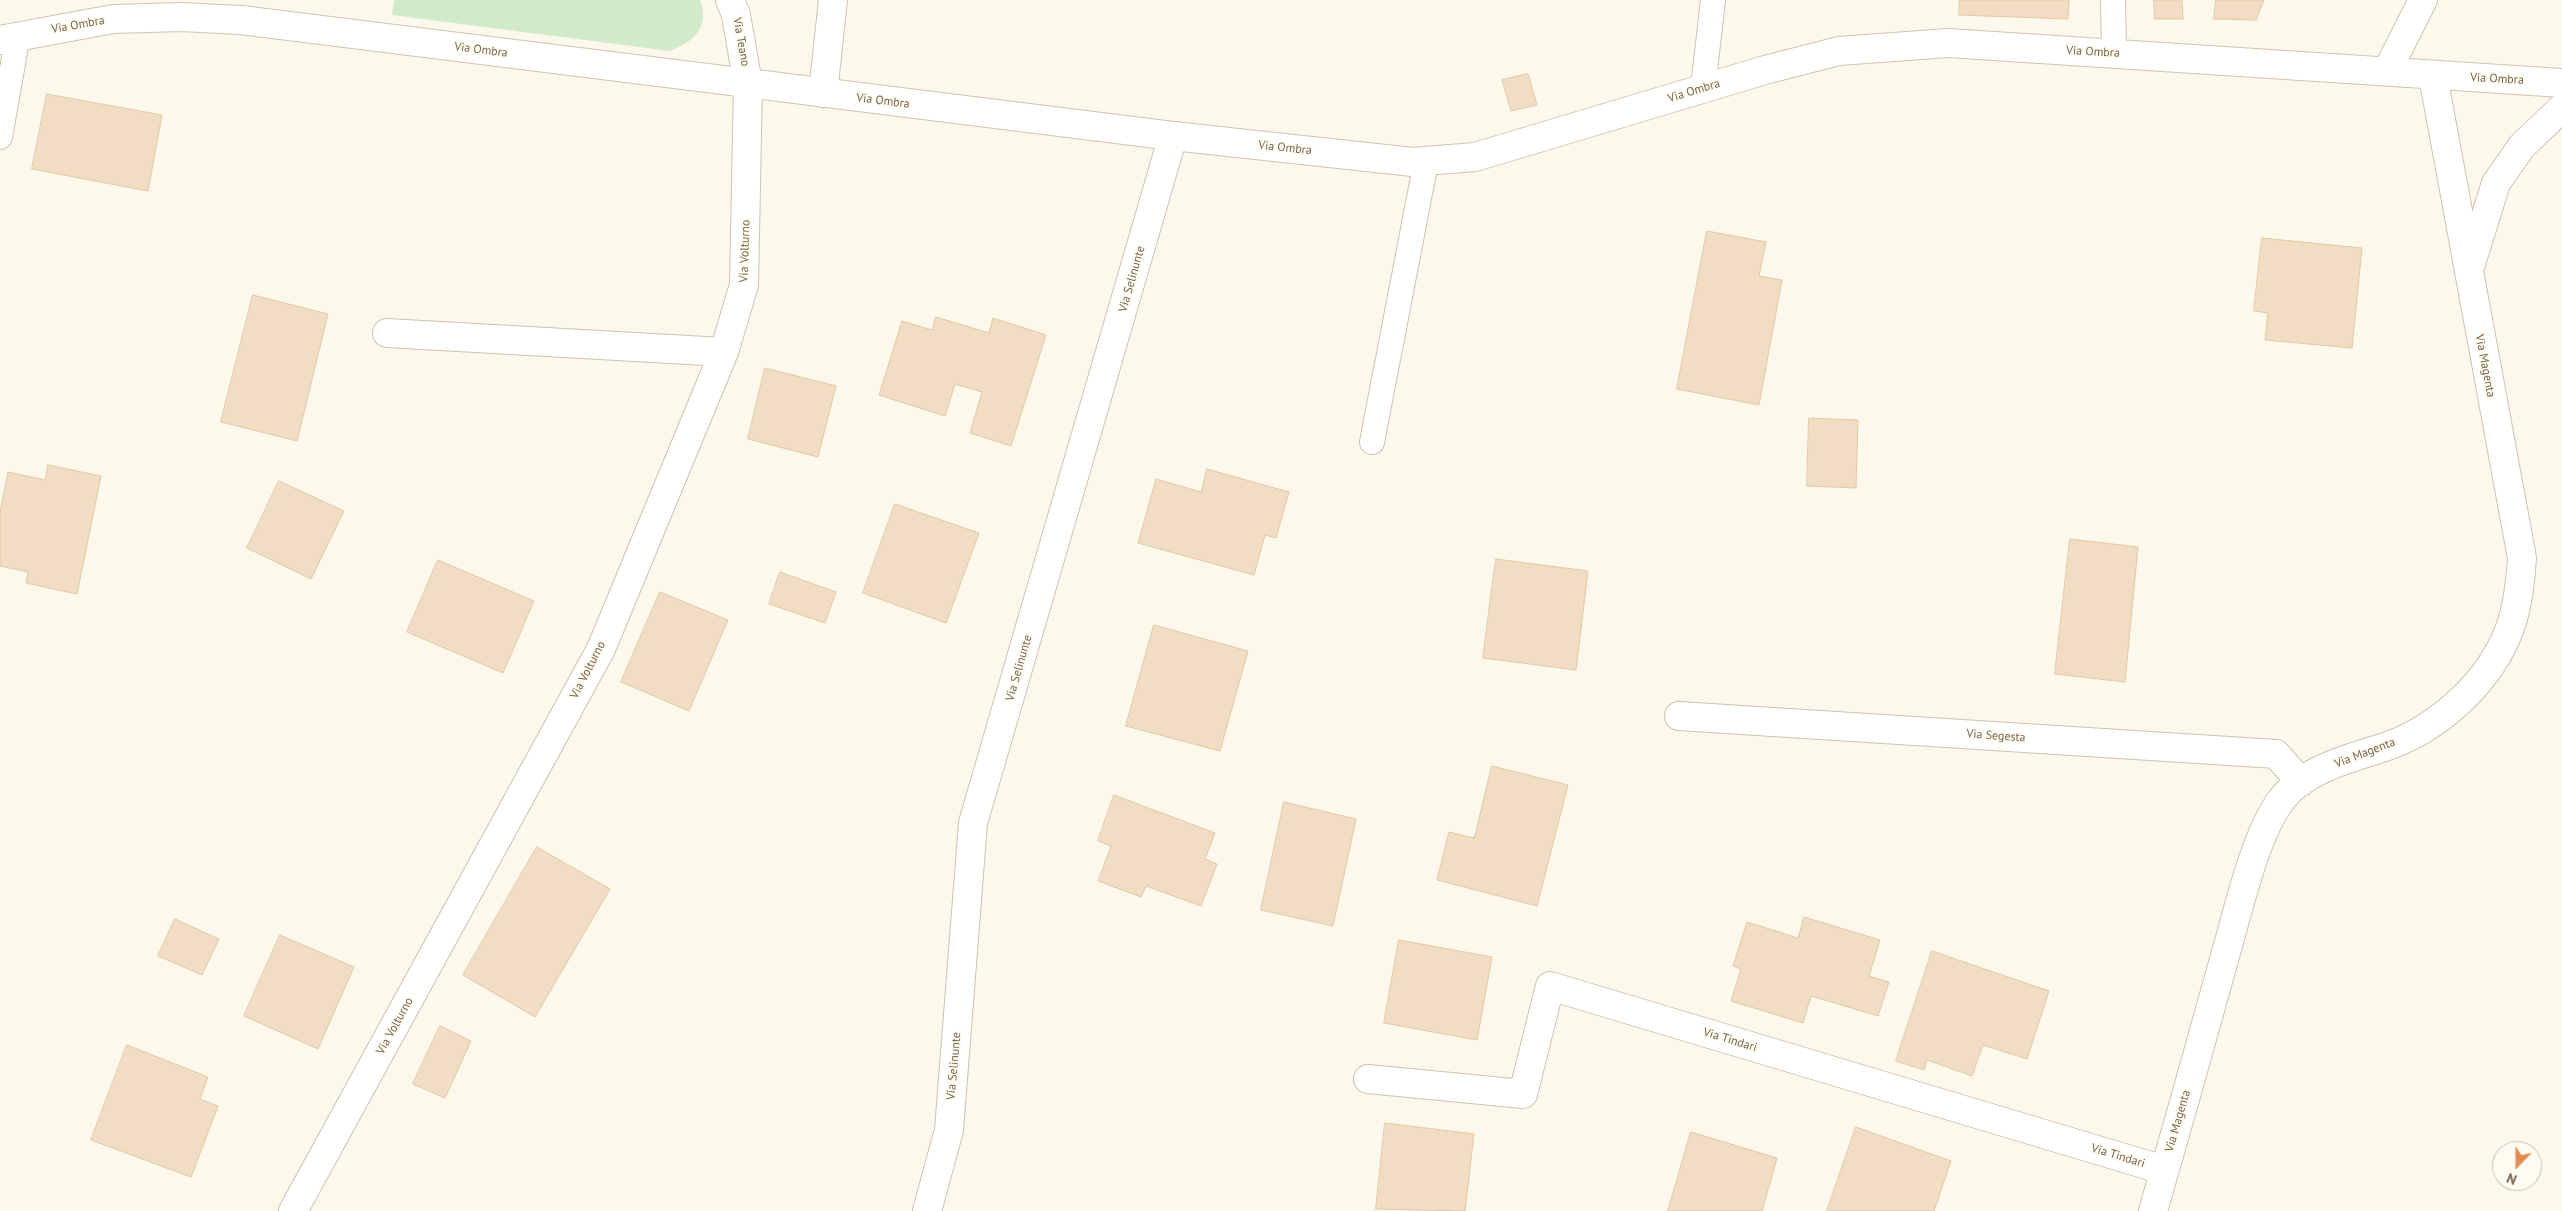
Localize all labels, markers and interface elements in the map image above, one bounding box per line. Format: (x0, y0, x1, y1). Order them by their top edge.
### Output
street label: Via Ombra (50, 13, 106, 37)
street label: Via Teano (730, 16, 752, 68)
street label: Via Ombra (453, 40, 509, 60)
street label: Via Ombra (2066, 43, 2120, 61)
street label: Via Ombra (2470, 70, 2524, 88)
street label: Via Ombra (1666, 76, 1722, 106)
street label: Via Ombra (855, 91, 911, 111)
street label: Via Ombra (1258, 138, 1312, 158)
street label: Via Volturno (737, 219, 753, 283)
street label: Via Selinunte (1116, 244, 1148, 314)
street label: Via Magenta (2472, 333, 2498, 399)
street label: Via Selinunte (1003, 633, 1035, 703)
street label: Via Volturno (567, 639, 609, 701)
street label: Via Segesta (1966, 727, 2026, 745)
street label: Via Magenta (2333, 735, 2397, 771)
street label: Via Volturno (373, 995, 417, 1057)
street label: Via Tindari (1701, 1025, 1759, 1055)
street label: Via Selinunte (944, 1031, 964, 1101)
street label: Via Magenta (2162, 1088, 2194, 1154)
street label: Via Tindari (2089, 1141, 2147, 1171)
north arrow (2492, 1141, 2542, 1191)
text: N (2504, 1169, 2519, 1189)

